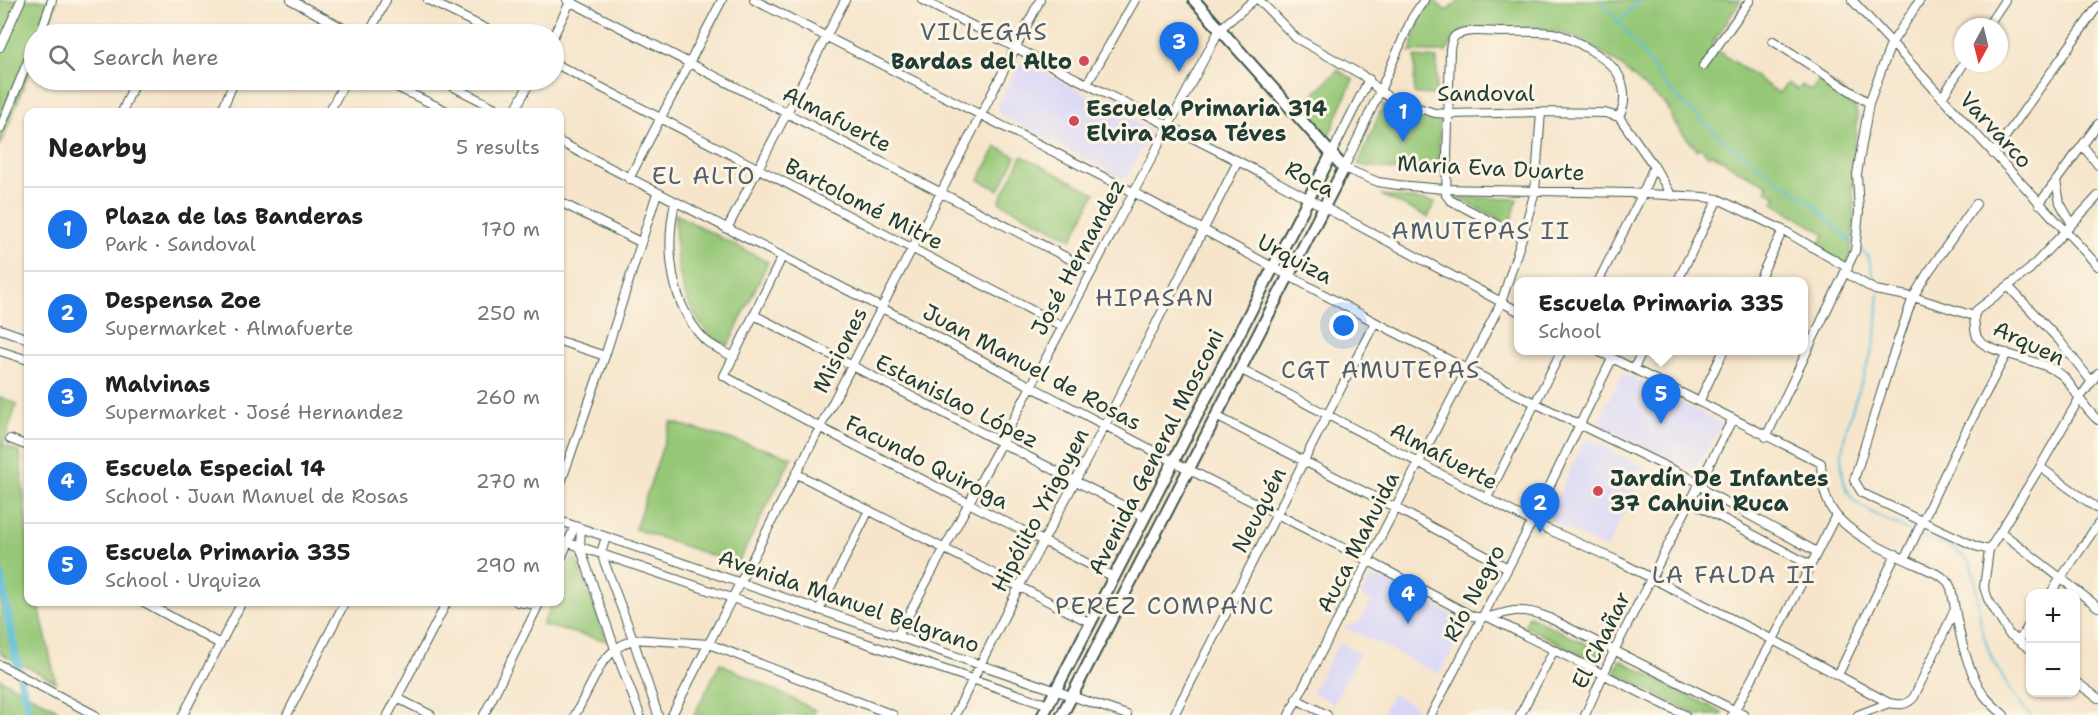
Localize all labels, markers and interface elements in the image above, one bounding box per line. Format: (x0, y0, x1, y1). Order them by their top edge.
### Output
district label: VILLEGAS (920, 16, 1048, 48)
north arrow (1954, 18, 2008, 72)
pin: 3 (1160, 22, 1198, 72)
search box (24, 24, 564, 90)
icon: search (45, 41, 78, 74)
text: Search here (93, 43, 219, 72)
place label: Bardas del Alto (891, 47, 1072, 76)
marker: Bardas del Alto (1077, 54, 1091, 68)
street label: Almafuerte (778, 79, 896, 159)
street label: Sandoval (1437, 79, 1535, 108)
street label: Varvarco (1953, 86, 2039, 174)
pin: 1 (1384, 92, 1422, 142)
place label: Escuela Primaria 314 Elvira Rosa Téves (1086, 94, 1328, 148)
marker: Escuela Primaria 314 Elvira Rosa Téves (1067, 114, 1081, 128)
text: Nearby (48, 130, 147, 165)
text: 5 results (456, 134, 540, 160)
street label: Maria Eva Duarte (1396, 149, 1586, 187)
street label: Bartolomé Mitre (780, 151, 948, 257)
street label: Roca (1280, 154, 1340, 204)
district label: EL ALTO (652, 160, 756, 192)
street label: José Hernandez (1024, 174, 1132, 340)
text: Plaza de las Banderas (105, 202, 363, 231)
district label: AMUTEPAS II (1391, 215, 1571, 247)
text: 1 (63, 216, 72, 242)
text: 170 m (481, 216, 540, 242)
street label: Urquiza (1252, 227, 1338, 291)
text: Park · Sandoval (105, 231, 256, 257)
popup (1514, 277, 1808, 355)
district label: HIPASAN (1095, 282, 1215, 314)
text: Despensa Zoe (105, 286, 261, 315)
text: Escuela Primaria 335 (1538, 289, 1784, 318)
street label: Juan Manuel de Rosas (918, 297, 1146, 437)
text: 2 (61, 300, 75, 326)
text: 250 m (476, 300, 540, 326)
street label: Misiones (806, 302, 874, 398)
your location (1329, 311, 1358, 340)
street label: Arquen (1988, 314, 2070, 372)
text: Supermarket · Almafuerte (105, 315, 354, 341)
text: School (1538, 318, 1601, 344)
street label: Avenida General Mosconi (1081, 324, 1231, 580)
street label: Estanislao López (870, 347, 1044, 455)
district label: CGT AMUTEPAS (1281, 354, 1481, 386)
text: Malvinas (105, 370, 210, 399)
pin: 5 (1642, 374, 1680, 424)
text: 3 (61, 384, 75, 410)
text: 260 m (475, 384, 540, 410)
text: Supermarket · José Hernandez (105, 399, 404, 425)
street label: Facundo Quiroga (840, 408, 1014, 516)
street label: Almafuerte (1385, 415, 1503, 497)
street label: Hipólito Yrigoyen (985, 423, 1095, 597)
text: Escuela Especial 14 (105, 454, 325, 483)
street label: Neuquén (1225, 462, 1293, 558)
place label: Jardín De Infantes 37 Cahuin Ruca (1610, 464, 1828, 518)
street label: Auca Mahuida (1310, 466, 1406, 617)
text: 4 (61, 468, 75, 494)
text: 270 m (476, 468, 540, 494)
text: School · Juan Manuel de Rosas (105, 483, 409, 509)
pin: 2 (1520, 484, 1560, 533)
marker: Jardín De Infantes 37 Cahuin Ruca (1591, 484, 1605, 498)
text: Escuela Primaria 335 (105, 538, 351, 567)
street label: Río Negro (1436, 539, 1512, 647)
street label: Avenida Manuel Belgrano (715, 543, 983, 659)
text: 5 (61, 552, 74, 578)
text: 290 m (475, 552, 540, 578)
district label: LA FALDA II (1652, 559, 1816, 591)
text: School · Urquiza (105, 567, 261, 593)
pin: 4 (1388, 574, 1428, 624)
street label: El Chañar (1565, 586, 1637, 694)
map controls (2026, 589, 2080, 697)
button: + (2026, 589, 2080, 643)
district label: PEREZ COMPANC (1055, 590, 1275, 622)
button: − (2026, 643, 2080, 697)

